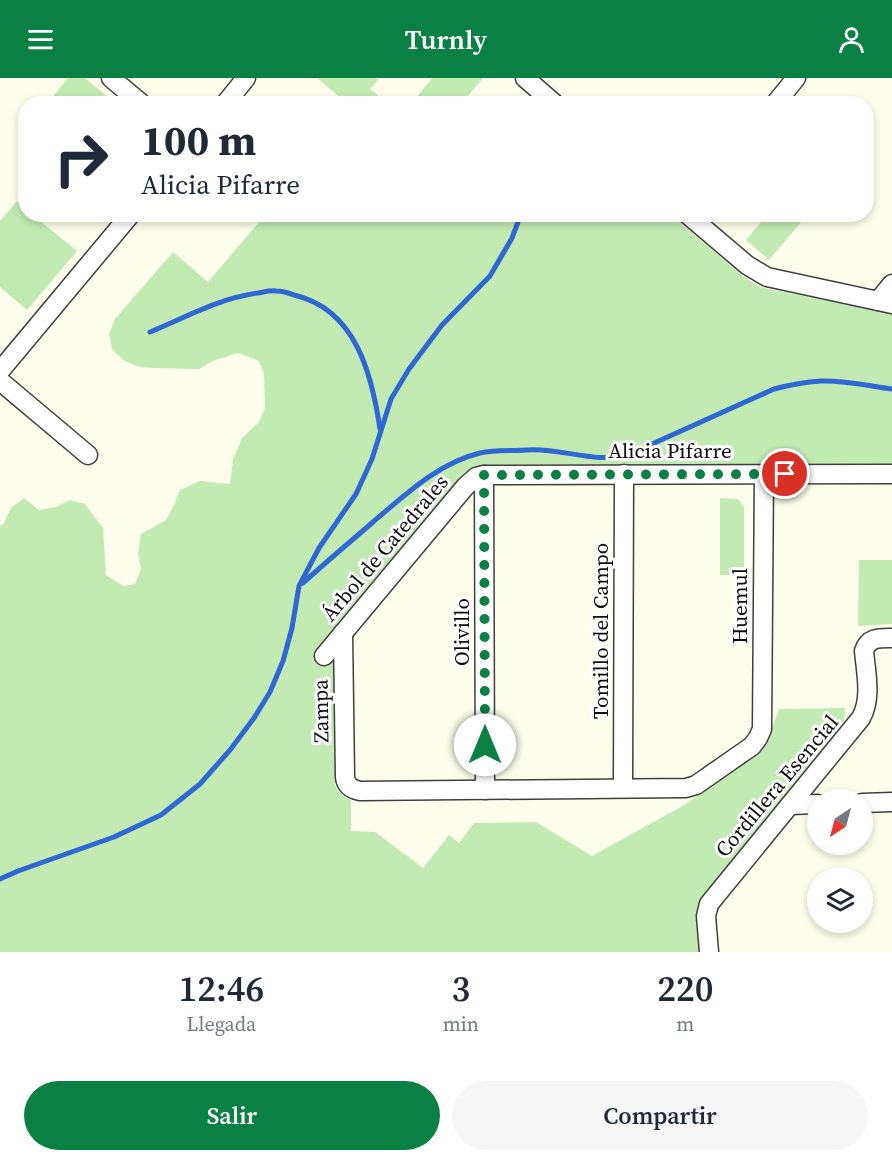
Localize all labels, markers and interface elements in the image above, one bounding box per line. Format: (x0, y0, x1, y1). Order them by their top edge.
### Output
text: Turnly (405, 21, 487, 58)
icon: menu (24, 23, 57, 56)
icon: person (835, 23, 868, 56)
text: 100 m (141, 111, 256, 169)
icon: right (42, 120, 120, 198)
text: Alicia Pifarre (141, 166, 300, 203)
street label: Alicia Pifarre (608, 436, 732, 465)
pin (759, 448, 810, 499)
icon: arrive (768, 457, 801, 490)
street label: Árbol de Catedrales (315, 468, 455, 627)
street label: Tomillo del Campo (586, 543, 615, 719)
street label: Huemul (725, 568, 754, 644)
street label: Olivillo (447, 598, 476, 666)
street label: Zampa (305, 679, 336, 743)
street label: Cordillera Esencial (708, 708, 845, 863)
position arrow (453, 713, 517, 777)
north arrow (807, 789, 873, 855)
map controls (807, 789, 873, 933)
button: layers (807, 867, 873, 933)
text: 12:46 (179, 964, 264, 1013)
text: 3 (451, 964, 470, 1013)
text: 220 (657, 964, 713, 1013)
text: Llegada (187, 1010, 256, 1038)
text: min (443, 1010, 479, 1038)
text: m (676, 1010, 694, 1038)
button: Salir (24, 1081, 440, 1150)
button: Compartir (452, 1081, 868, 1150)

